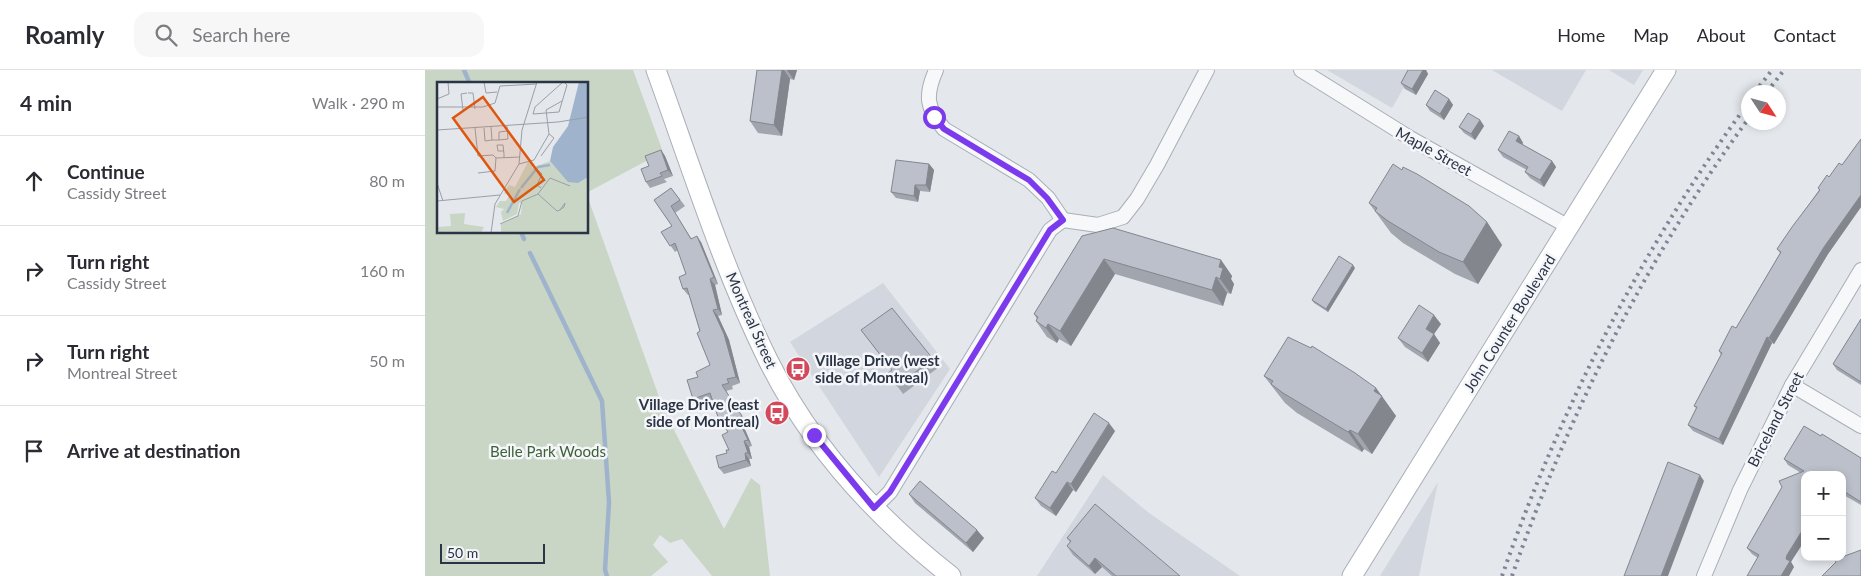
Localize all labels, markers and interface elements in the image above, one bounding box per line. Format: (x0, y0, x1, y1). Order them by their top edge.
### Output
search box (134, 12, 484, 57)
text: Roamly (25, 20, 104, 49)
icon: search (152, 21, 180, 49)
text: Search here (192, 23, 290, 46)
text: Home (1557, 24, 1605, 46)
text: Map (1633, 24, 1669, 46)
text: About (1697, 24, 1746, 46)
text: Contact (1774, 24, 1836, 46)
inset map (437, 82, 589, 234)
north arrow (1741, 85, 1786, 130)
text: 4 min (20, 90, 72, 115)
text: Walk · 290 m (312, 93, 405, 112)
route start (923, 106, 946, 129)
street label: Maple Street (1393, 123, 1476, 180)
text: Continue (67, 160, 145, 183)
icon: ahead (20, 167, 48, 195)
text: 80 m (369, 171, 405, 190)
text: Cassidy Street (67, 183, 166, 202)
text: Turn right (67, 250, 149, 273)
street label: John Counter Boulevard (1459, 251, 1559, 395)
icon: right (20, 257, 48, 285)
text: 160 m (360, 261, 405, 280)
street label: Montreal Street (723, 269, 781, 371)
text: Cassidy Street (67, 273, 166, 292)
text: Turn right (67, 340, 149, 363)
icon: right (20, 347, 48, 375)
text: 50 m (369, 351, 405, 370)
place label: Village Drive (west side of Montreal) (814, 351, 940, 386)
bus stop icon: Village Drive (west side of Montreal) (785, 356, 811, 382)
text: Montreal Street (67, 363, 177, 382)
street label: Briceland Street (1743, 368, 1807, 470)
place label: Village Drive (east side of Montreal) (638, 395, 759, 430)
bus stop icon: Village Drive (east side of Montreal) (764, 400, 790, 426)
route end (803, 424, 826, 447)
icon: arrive (20, 437, 48, 465)
text: Arrive at destination (67, 439, 240, 462)
park label: Belle Park Woods (490, 442, 606, 460)
map controls (1801, 471, 1846, 561)
button: + (1801, 471, 1846, 516)
button: − (1801, 516, 1846, 561)
scale bar (440, 541, 545, 564)
text: 50 m (447, 544, 478, 561)

